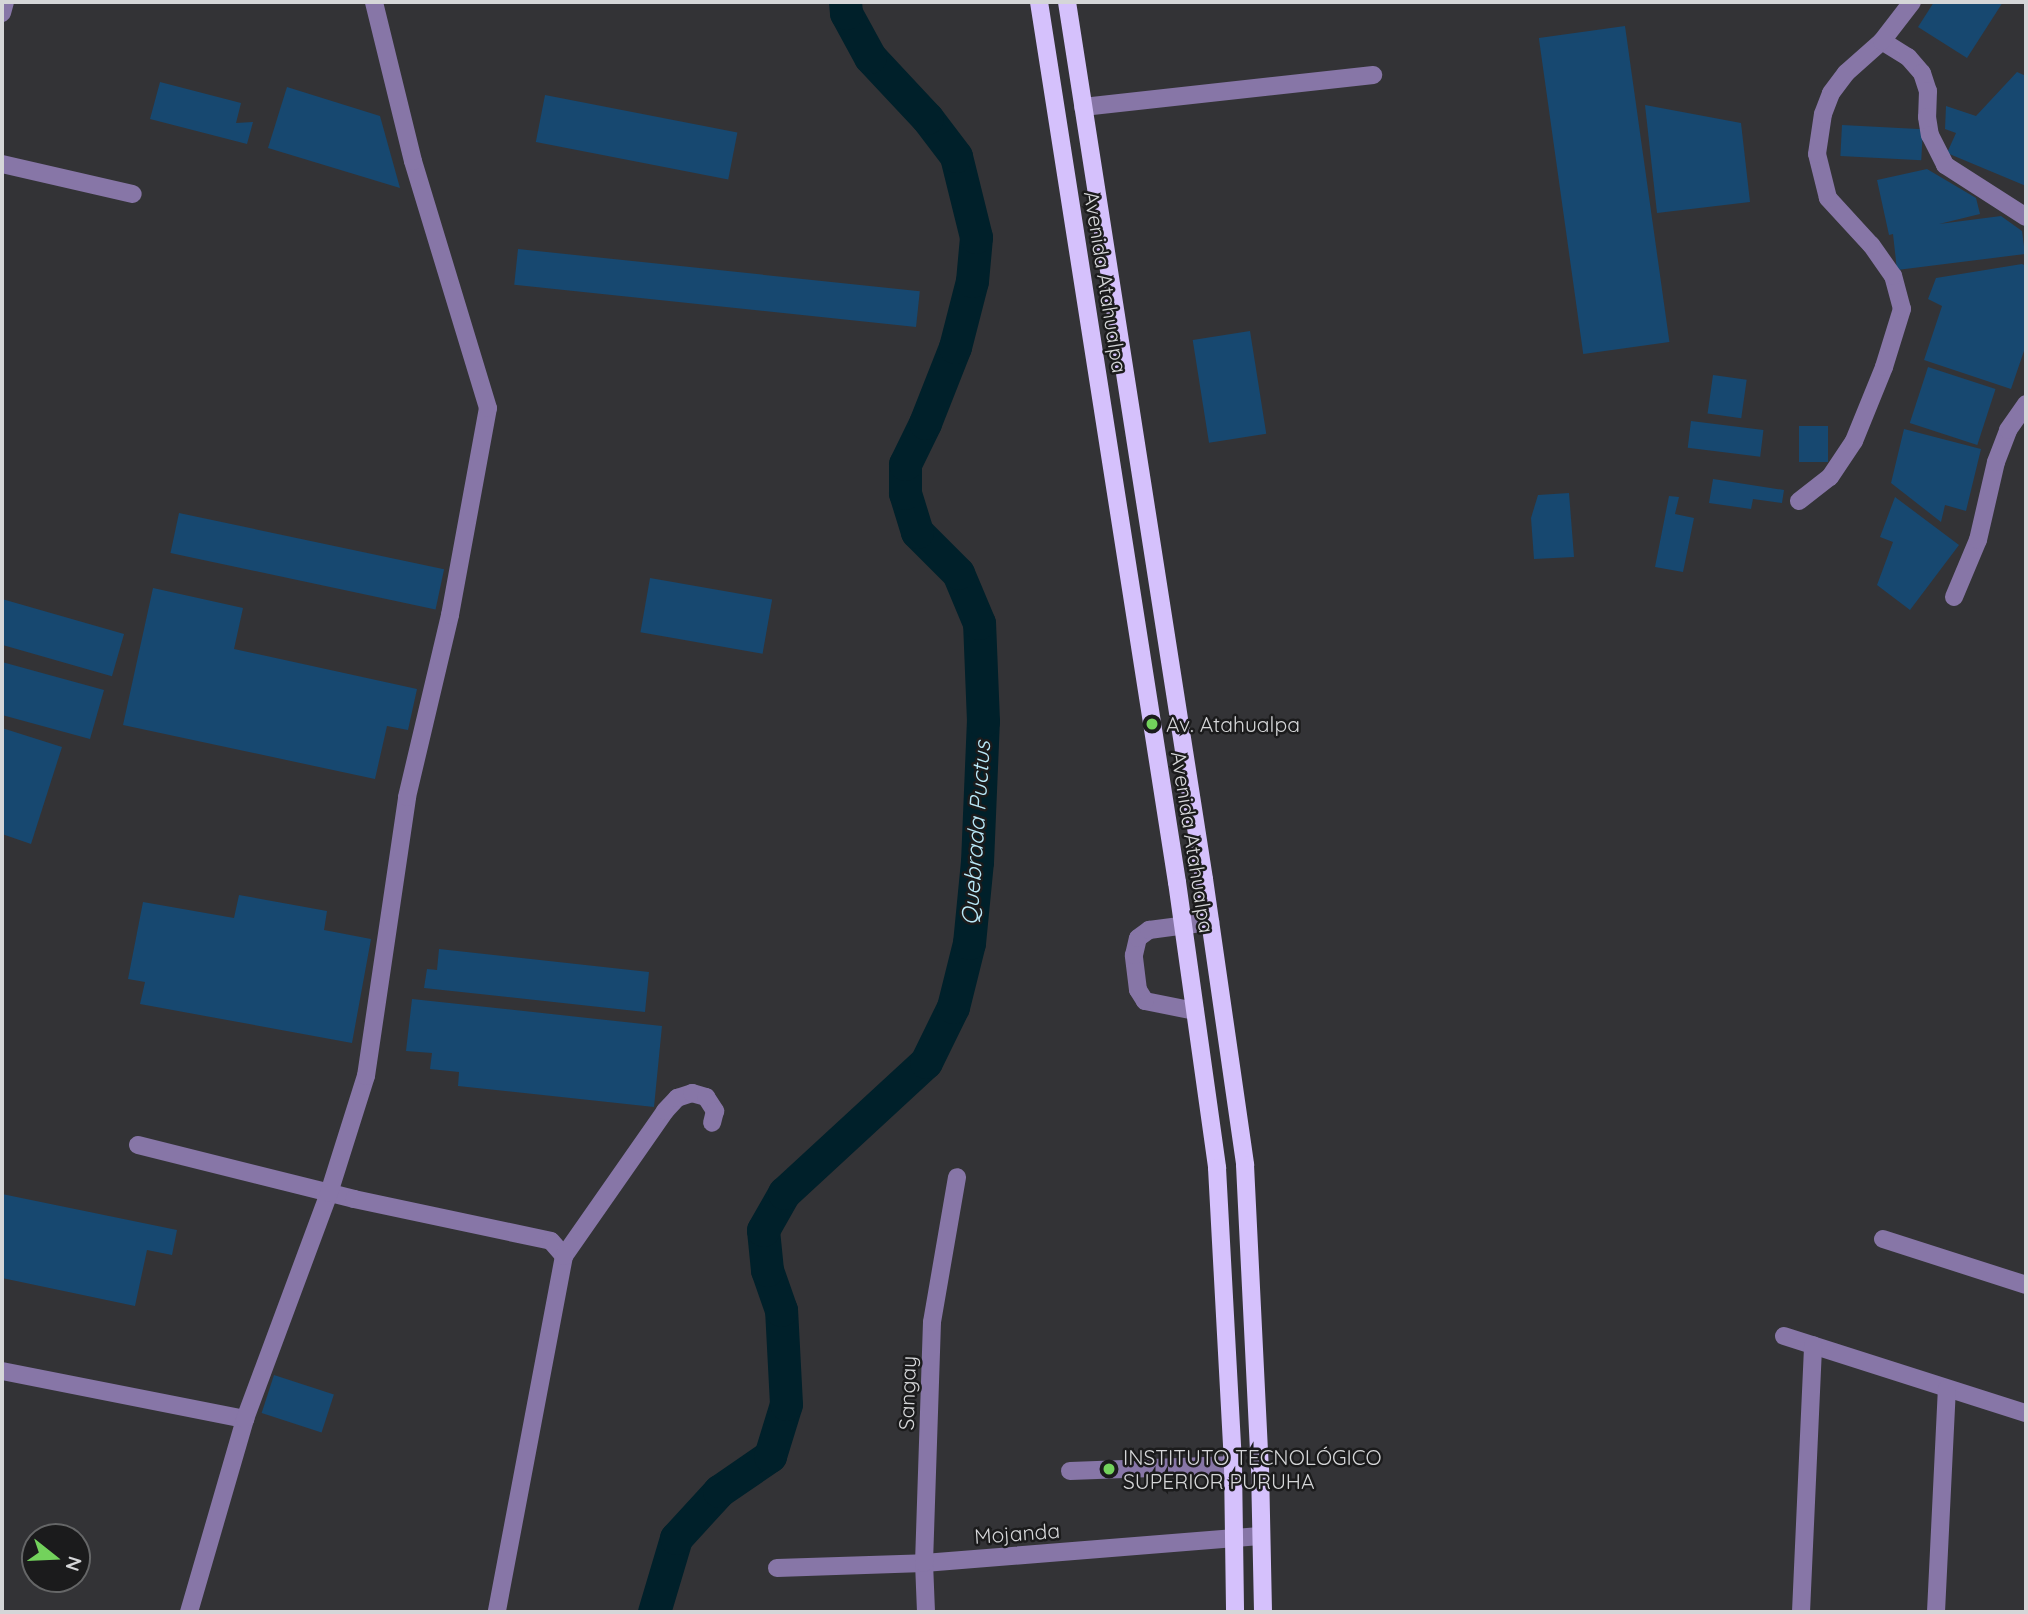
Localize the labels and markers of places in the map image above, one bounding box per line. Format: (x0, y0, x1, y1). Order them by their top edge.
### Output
place label: Av. Atahualpa (1166, 711, 1300, 737)
marker: Av. Atahualpa (1144, 716, 1160, 732)
place label: INSTITUTO TECNOLÓGICO SUPERIOR PURUHA (1123, 1444, 1382, 1494)
marker: INSTITUTO TECNOLÓGICO SUPERIOR PURUHA (1101, 1461, 1117, 1477)

